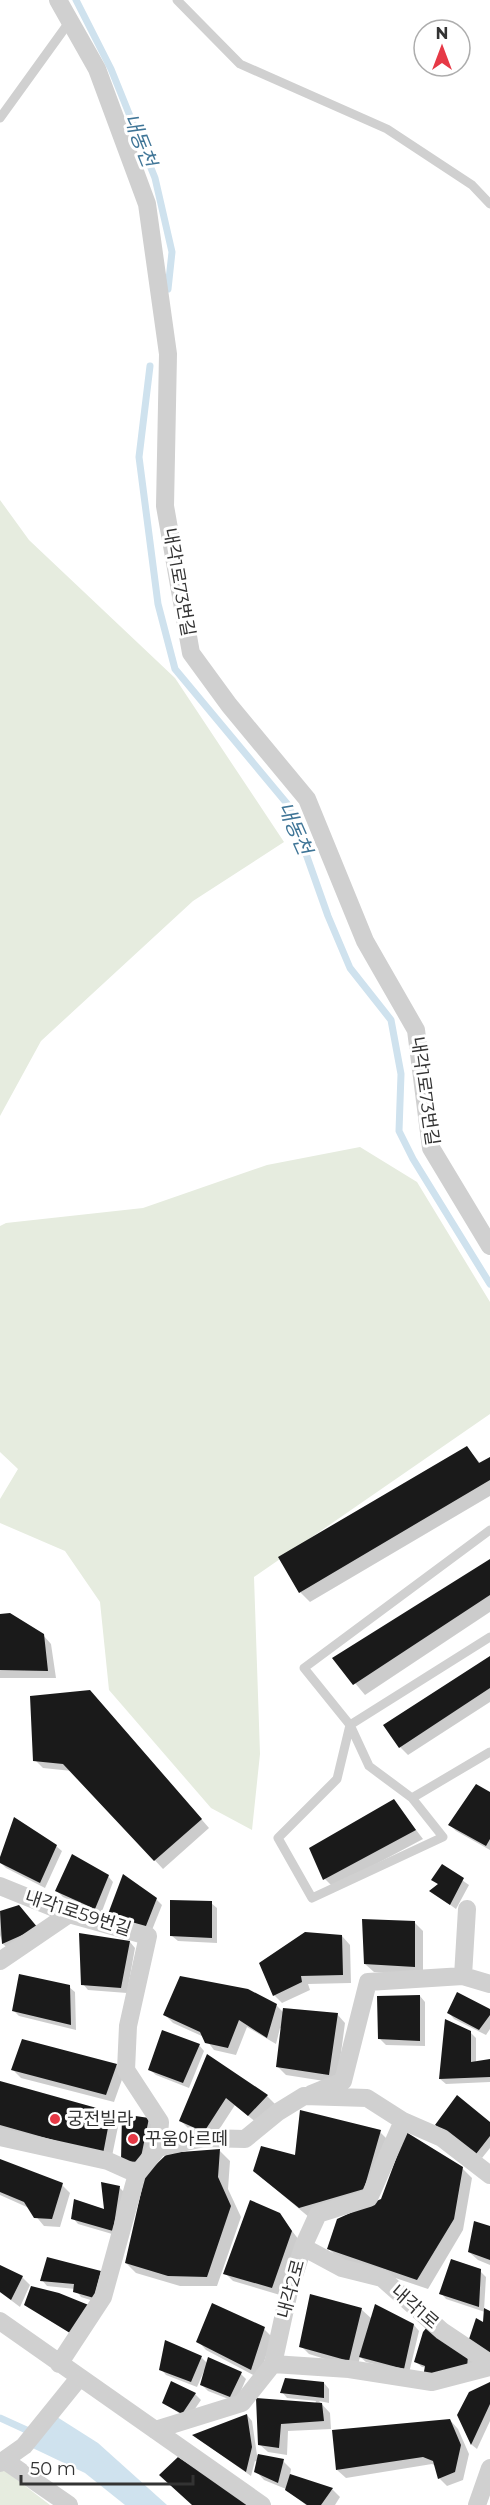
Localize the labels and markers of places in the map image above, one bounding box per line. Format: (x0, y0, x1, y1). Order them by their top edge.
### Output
place label: 궁전빌라 (67, 2108, 134, 2130)
marker: 궁전빌라 (48, 2112, 62, 2126)
place label: 꾸움아르떼 (145, 2128, 228, 2150)
marker: 꾸움아르떼 (126, 2132, 140, 2146)

